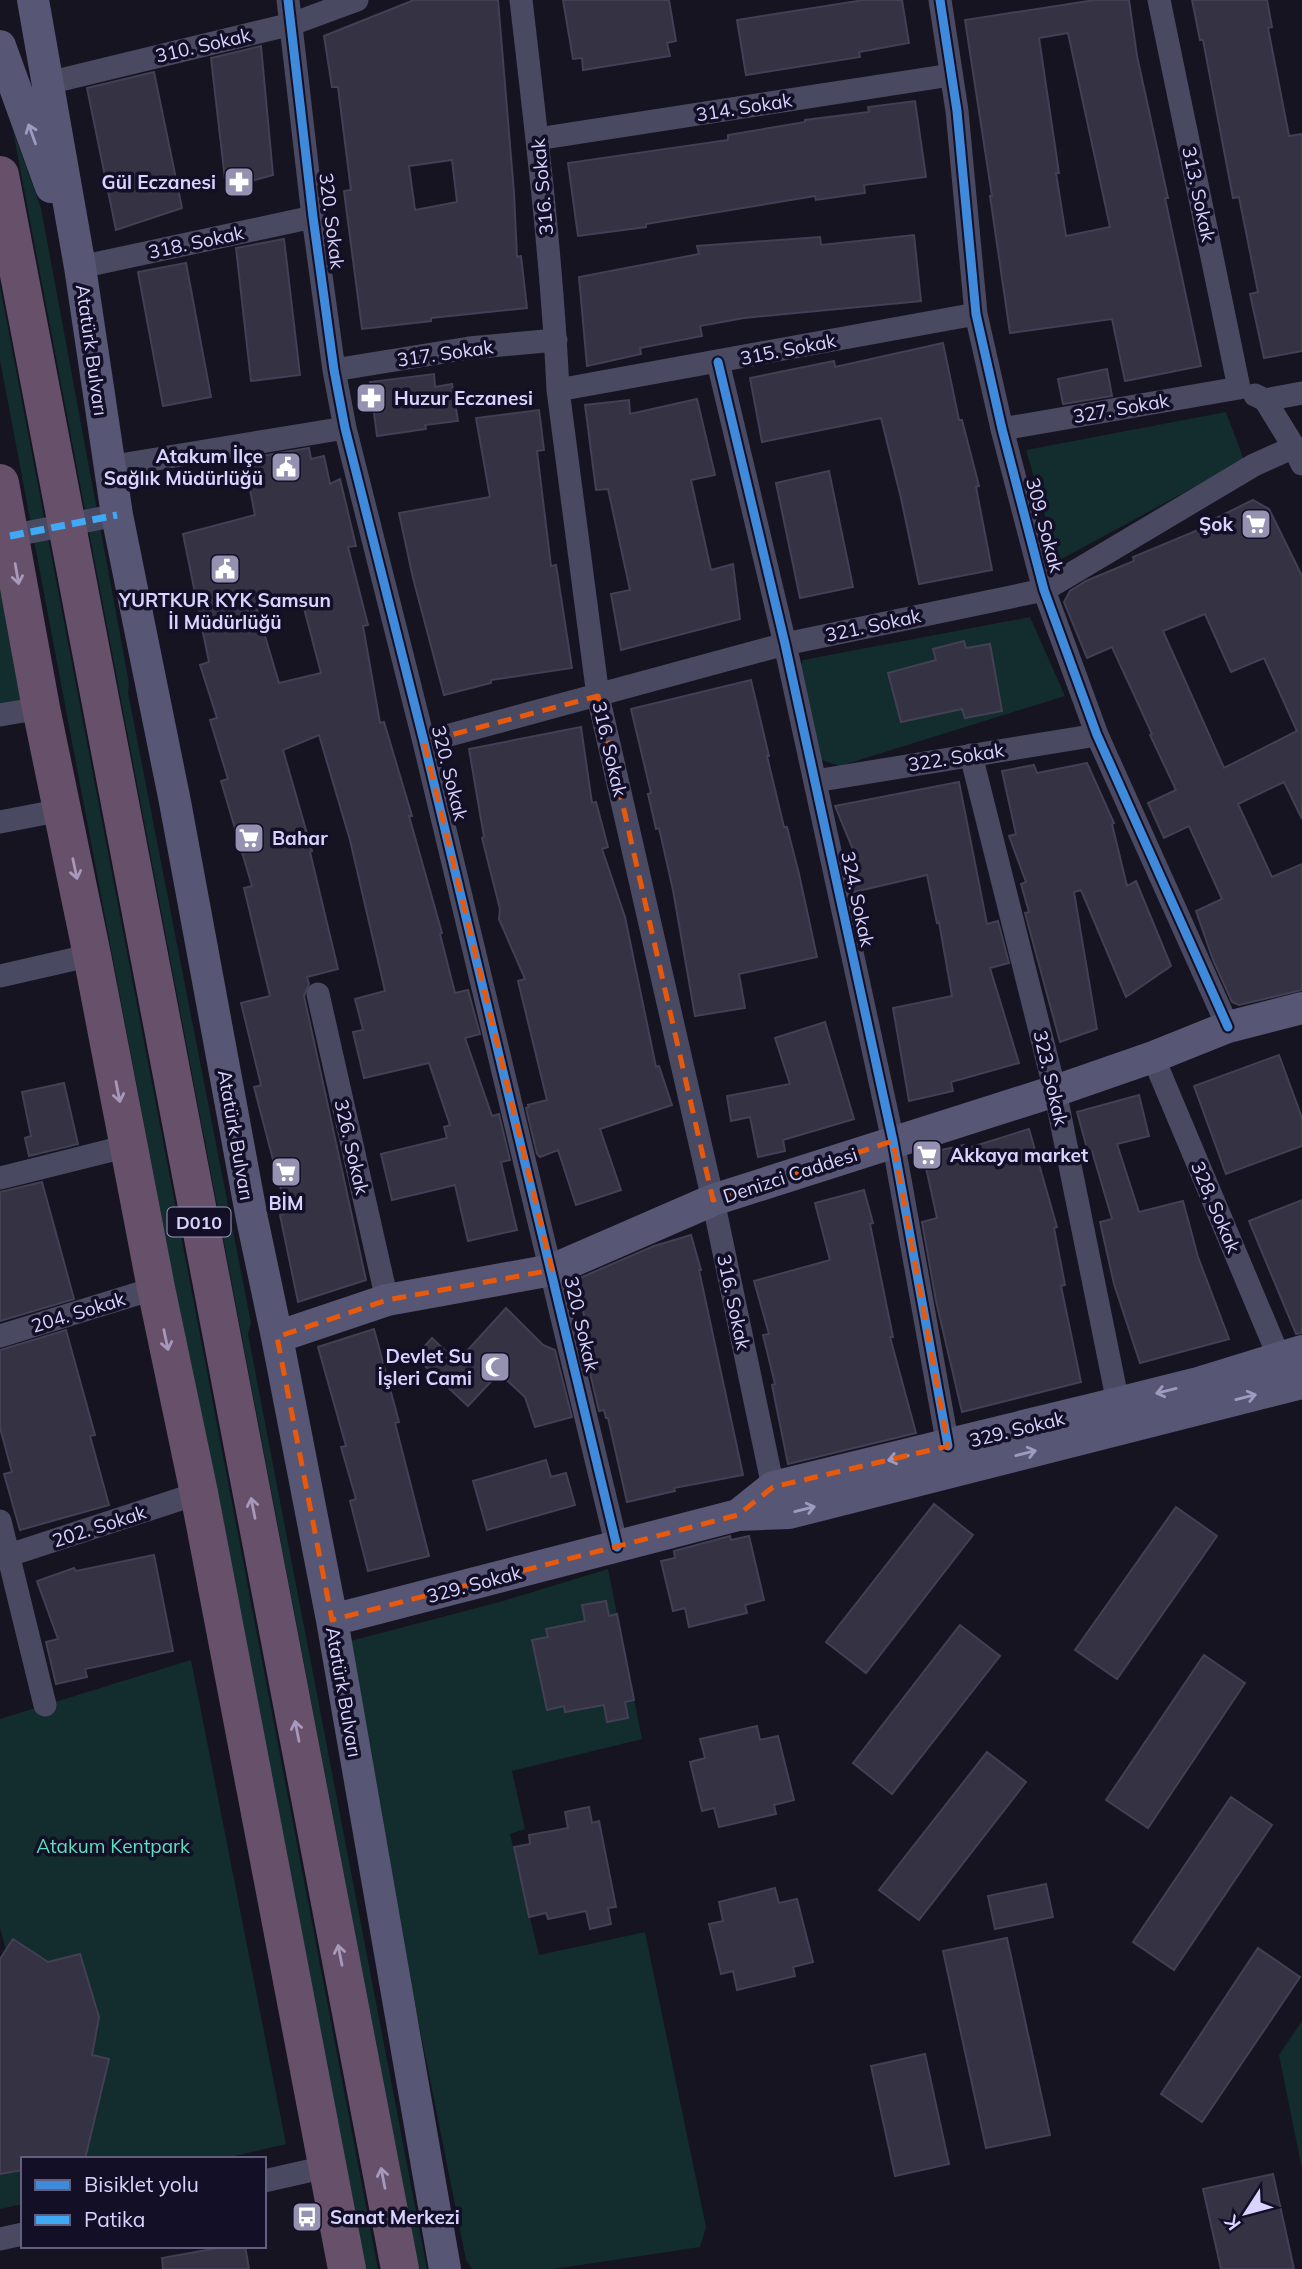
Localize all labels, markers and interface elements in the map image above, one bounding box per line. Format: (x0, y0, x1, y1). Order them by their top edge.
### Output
street label: 310. Sokak (153, 22, 253, 68)
street label: 314. Sokak (694, 88, 794, 126)
one-way arrow (25, 123, 37, 145)
street label: 316. Sokak (526, 137, 558, 236)
street label: 313. Sokak (1177, 144, 1221, 244)
pharmacy icon: Gül Eczanesi (222, 165, 256, 199)
place label: Gül Eczanesi (102, 170, 216, 194)
street label: 320. Sokak (314, 171, 350, 271)
street label: 318. Sokak (146, 220, 246, 264)
street label: Atatürk Bulvarı (71, 283, 113, 417)
street label: 315. Sokak (738, 328, 838, 370)
street label: 317. Sokak (395, 334, 495, 372)
pharmacy icon: Huzur Eczanesi (354, 381, 388, 415)
place label: Huzur Eczanesi (394, 386, 533, 410)
street label: 327. Sokak (1071, 388, 1171, 428)
place label: Atakum İlçe Sağlık Müdürlüğü (104, 444, 263, 490)
public building icon: Atakum İlçe Sağlık Müdürlüğü (269, 450, 303, 484)
street label: 309. Sokak (1021, 475, 1069, 575)
supermarket icon: Şok (1239, 507, 1273, 541)
place label: Şok (1199, 512, 1234, 536)
public building icon: YURTKUR KYK Samsun İl Müdürlüğü (208, 552, 242, 586)
one-way arrow (11, 562, 24, 585)
place label: YURTKUR KYK Samsun İl Müdürlüğü (118, 588, 331, 634)
street label: 321. Sokak (823, 603, 923, 647)
street label: 316. Sokak (587, 699, 633, 799)
street label: 320. Sokak (427, 723, 473, 823)
street label: 322. Sokak (906, 738, 1006, 776)
supermarket icon: Bahar (232, 821, 266, 855)
place label: Bahar (272, 826, 328, 850)
street label: 324. Sokak (836, 849, 880, 949)
one-way arrow (68, 857, 82, 880)
street label: 323. Sokak (1028, 1028, 1074, 1128)
street label: Atatürk Bulvarı (213, 1068, 259, 1202)
one-way arrow (112, 1081, 125, 1103)
street label: 326. Sokak (329, 1097, 375, 1197)
supermarket icon: Akkaya market (910, 1138, 944, 1172)
street label: Denizci Caddesi (720, 1142, 860, 1208)
place label: Akkaya market (950, 1143, 1088, 1167)
supermarket icon: BİM (269, 1155, 303, 1189)
street label: 328, Sokak (1186, 1158, 1246, 1257)
place label: BİM (268, 1191, 304, 1215)
road number: D010 (168, 1208, 230, 1237)
street label: 316. Sokak (712, 1252, 756, 1352)
street label: 320. Sokak (559, 1274, 605, 1374)
street label: 204. Sokak (28, 1286, 128, 1338)
one-way arrow (160, 1328, 174, 1351)
place label: Devlet Su İşleri Cami (378, 1344, 472, 1390)
mosque icon: Devlet Su İşleri Cami (478, 1350, 512, 1384)
one-way arrow (1156, 1385, 1178, 1398)
one-way arrow (1235, 1390, 1257, 1403)
street label: 329. Sokak (967, 1406, 1067, 1452)
one-way arrow (1014, 1446, 1037, 1459)
one-way arrow (887, 1451, 910, 1465)
one-way arrow (246, 1497, 260, 1520)
street label: 202. Sokak (49, 1500, 149, 1552)
one-way arrow (794, 1502, 816, 1515)
street label: 329. Sokak (424, 1560, 524, 1608)
street label: Atatürk Bulvarı (321, 1625, 367, 1759)
one-way arrow (289, 1720, 303, 1743)
park label: Atakum Kentpark (36, 1834, 190, 1858)
one-way arrow (332, 1944, 346, 1966)
legend (21, 2157, 266, 2248)
one-way arrow (375, 2167, 389, 2190)
text: Bisiklet yolu (84, 2171, 199, 2197)
north arrow (1211, 2178, 1281, 2248)
bus stop icon: Sanat Merkezi (290, 2200, 324, 2234)
place label: Sanat Merkezi (330, 2205, 460, 2229)
text: Patika (84, 2206, 145, 2232)
text: K (1218, 2210, 1246, 2235)

